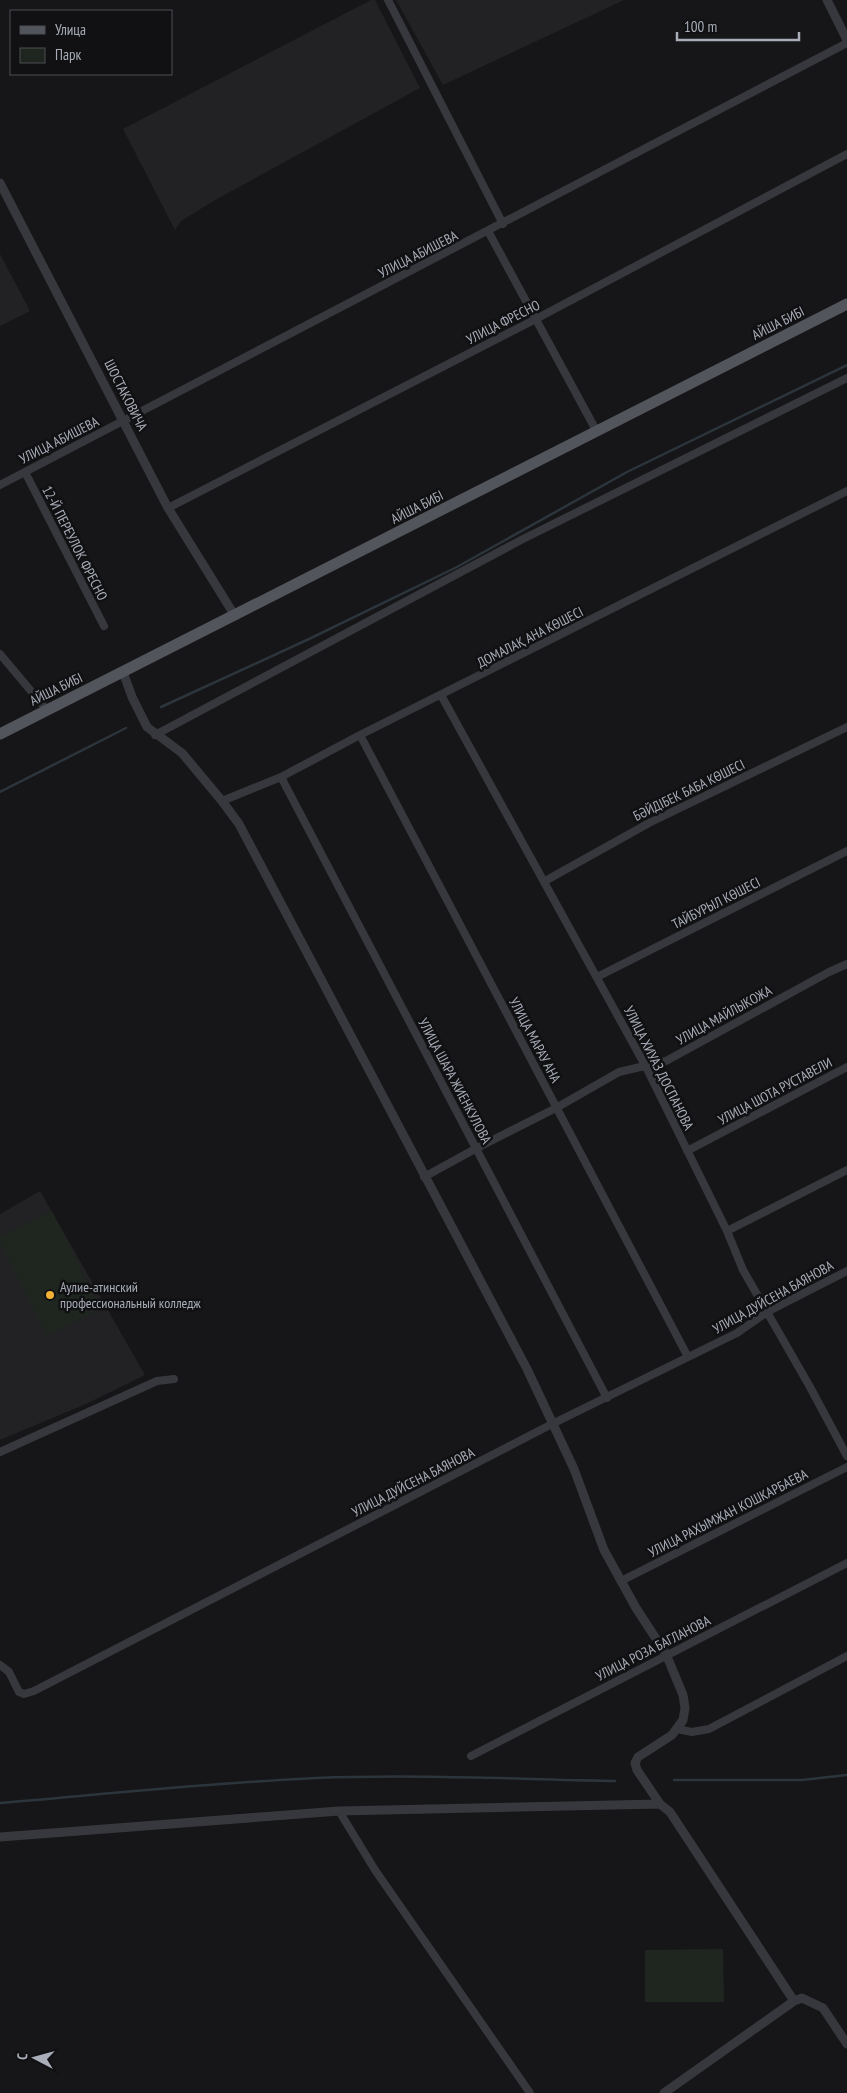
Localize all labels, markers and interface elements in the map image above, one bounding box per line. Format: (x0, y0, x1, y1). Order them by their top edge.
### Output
legend (10, 10, 172, 75)
scale bar (677, 10, 800, 42)
text: 100 m (684, 17, 717, 36)
text: Улица (55, 20, 86, 39)
text: Парк (55, 45, 81, 64)
street label: УЛИЦА АБИШЕВА (375, 226, 461, 282)
street label: УЛИЦА ФРЕСНО (463, 296, 543, 348)
street label: АЙША БИБІ (749, 302, 807, 344)
street label: ШОСТАКОВИЧА (100, 356, 152, 434)
street label: УЛИЦА АБИШЕВА (16, 412, 102, 468)
street label: 12-Й ПЕРЕУЛОК ФРЕСНО (38, 483, 112, 604)
street label: АЙША БИБІ (388, 486, 446, 528)
street label: ДОМАЛАҚ АНА КӨШЕСІ (474, 602, 586, 672)
street label: АЙША БИБІ (27, 669, 85, 709)
street label: БӘЙДІБЕК БАБА КӨШЕСІ (630, 755, 748, 825)
street label: ТАЙБУРЫЛ КӨШЕСІ (669, 873, 763, 933)
street label: УЛИЦА МАЙЛЫКОЖА (673, 981, 775, 1049)
street label: УЛИЦА МАРАУ АНА (505, 994, 565, 1086)
street label: УЛИЦА ХИУАЗ ДОСПАНОВА (620, 1003, 698, 1133)
street label: УЛИЦА ШАРА ЖИЕНКУЛОВА (414, 1015, 496, 1147)
street label: УЛИЦА ШОТА РУСТАВЕЛИ (715, 1053, 835, 1129)
street label: УЛИЦА ДУЙСЕНА БАЯНОВА (709, 1256, 837, 1338)
place label: Аулие-атинский профессиональный колледж (60, 1278, 201, 1312)
marker: Аулие-атинский профессиональный колледж (44, 1289, 56, 1301)
street label: УЛИЦА ДУЙСЕНА БАЯНОВА (349, 1443, 478, 1521)
street label: УЛИЦА РАХЫМЖАН КОШКАРБАЕВА (645, 1465, 811, 1561)
street label: УЛИЦА РОЗА БАГЛАНОВА (593, 1611, 714, 1685)
north arrow (10, 2033, 60, 2083)
text: С (13, 2052, 31, 2061)

